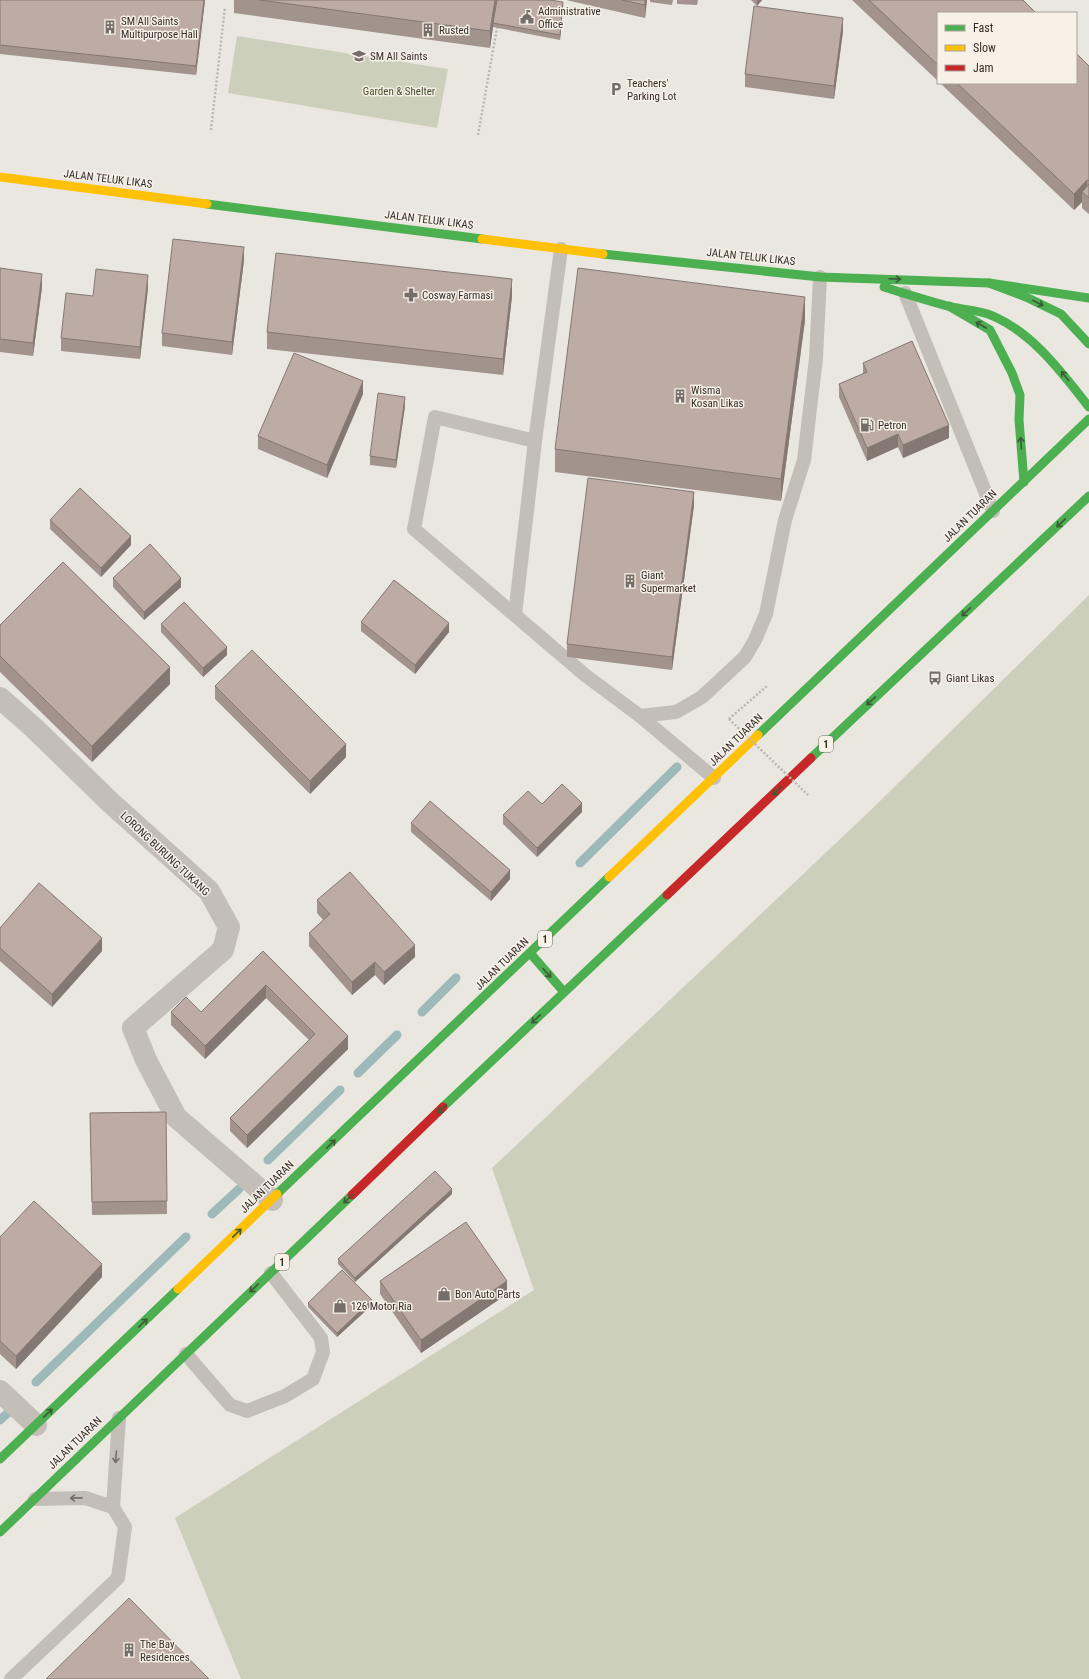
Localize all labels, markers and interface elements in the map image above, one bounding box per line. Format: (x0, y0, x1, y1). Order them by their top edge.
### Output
place label: Administrative Office (538, 5, 601, 31)
public building icon: Administrative Office (519, 9, 535, 25)
legend (937, 12, 1077, 84)
place label: SM All Saints Multipurpose Hall (121, 15, 198, 41)
building icon: SM All Saints Multipurpose Hall (102, 19, 118, 35)
text: Fast (973, 21, 994, 35)
building icon: Rusted (420, 22, 436, 38)
place label: Rusted (439, 24, 469, 37)
text: Slow (973, 41, 996, 55)
school or university icon: SM All Saints (351, 48, 367, 64)
place label: SM All Saints (370, 50, 428, 63)
text: Jam (973, 61, 994, 75)
place label: Teachers' Parking Lot (627, 77, 676, 103)
parking icon: Teachers' Parking Lot (608, 81, 624, 97)
park label: Garden & Shelter (363, 85, 436, 98)
street label: JALAN TELUK LIKAS (63, 167, 153, 191)
street label: JALAN TELUK LIKAS (384, 208, 474, 232)
street label: JALAN TELUK LIKAS (706, 246, 796, 268)
one-way arrow (888, 276, 901, 283)
pharmacy icon: Cosway Farmasi (403, 287, 419, 303)
place label: Cosway Farmasi (422, 289, 493, 302)
one-way arrow (1032, 300, 1044, 307)
one-way arrow (975, 320, 987, 328)
one-way arrow (1061, 370, 1069, 381)
place label: Wisma Kosan Likas (691, 384, 744, 410)
building icon: Wisma Kosan Likas (672, 388, 688, 404)
fuel station icon: Petron (859, 417, 875, 433)
place label: Petron (878, 419, 907, 432)
one-way arrow (1018, 437, 1025, 450)
street label: JALAN TUARAN (940, 487, 1000, 545)
one-way arrow (1056, 518, 1066, 528)
place label: Giant Supermarket (641, 569, 696, 595)
building icon: Giant Supermarket (622, 573, 638, 589)
one-way arrow (961, 607, 971, 617)
bus stop icon: Giant Likas (927, 670, 943, 686)
place label: Giant Likas (946, 672, 994, 685)
one-way arrow (866, 697, 877, 706)
street label: JALAN TUARAN (706, 711, 766, 769)
road number: 1 (819, 736, 833, 752)
one-way arrow (772, 786, 782, 795)
street label: LORONG BURUNG TUKANG (118, 809, 212, 899)
road number: 1 (538, 931, 552, 947)
street label: JALAN TUARAN (472, 935, 532, 993)
one-way arrow (542, 967, 551, 977)
one-way arrow (531, 1014, 541, 1024)
one-way arrow (437, 1104, 447, 1114)
one-way arrow (326, 1139, 336, 1148)
street label: JALAN TUARAN (237, 1158, 297, 1216)
one-way arrow (343, 1194, 353, 1203)
one-way arrow (232, 1229, 242, 1238)
road number: 1 (275, 1254, 289, 1270)
one-way arrow (249, 1284, 259, 1293)
shop icon: Bon Auto Parts (436, 1286, 452, 1302)
place label: Bon Auto Parts (455, 1288, 520, 1301)
shop icon: 126 Motor Ria (332, 1298, 348, 1314)
place label: 126 Motor Ria (351, 1300, 412, 1313)
one-way arrow (138, 1318, 148, 1328)
one-way arrow (43, 1409, 53, 1418)
street label: JALAN TUARAN (45, 1414, 105, 1472)
one-way arrow (113, 1450, 120, 1463)
one-way arrow (70, 1494, 83, 1502)
place label: The Bay Residences (140, 1638, 190, 1664)
building icon: The Bay Residences (121, 1642, 137, 1658)

